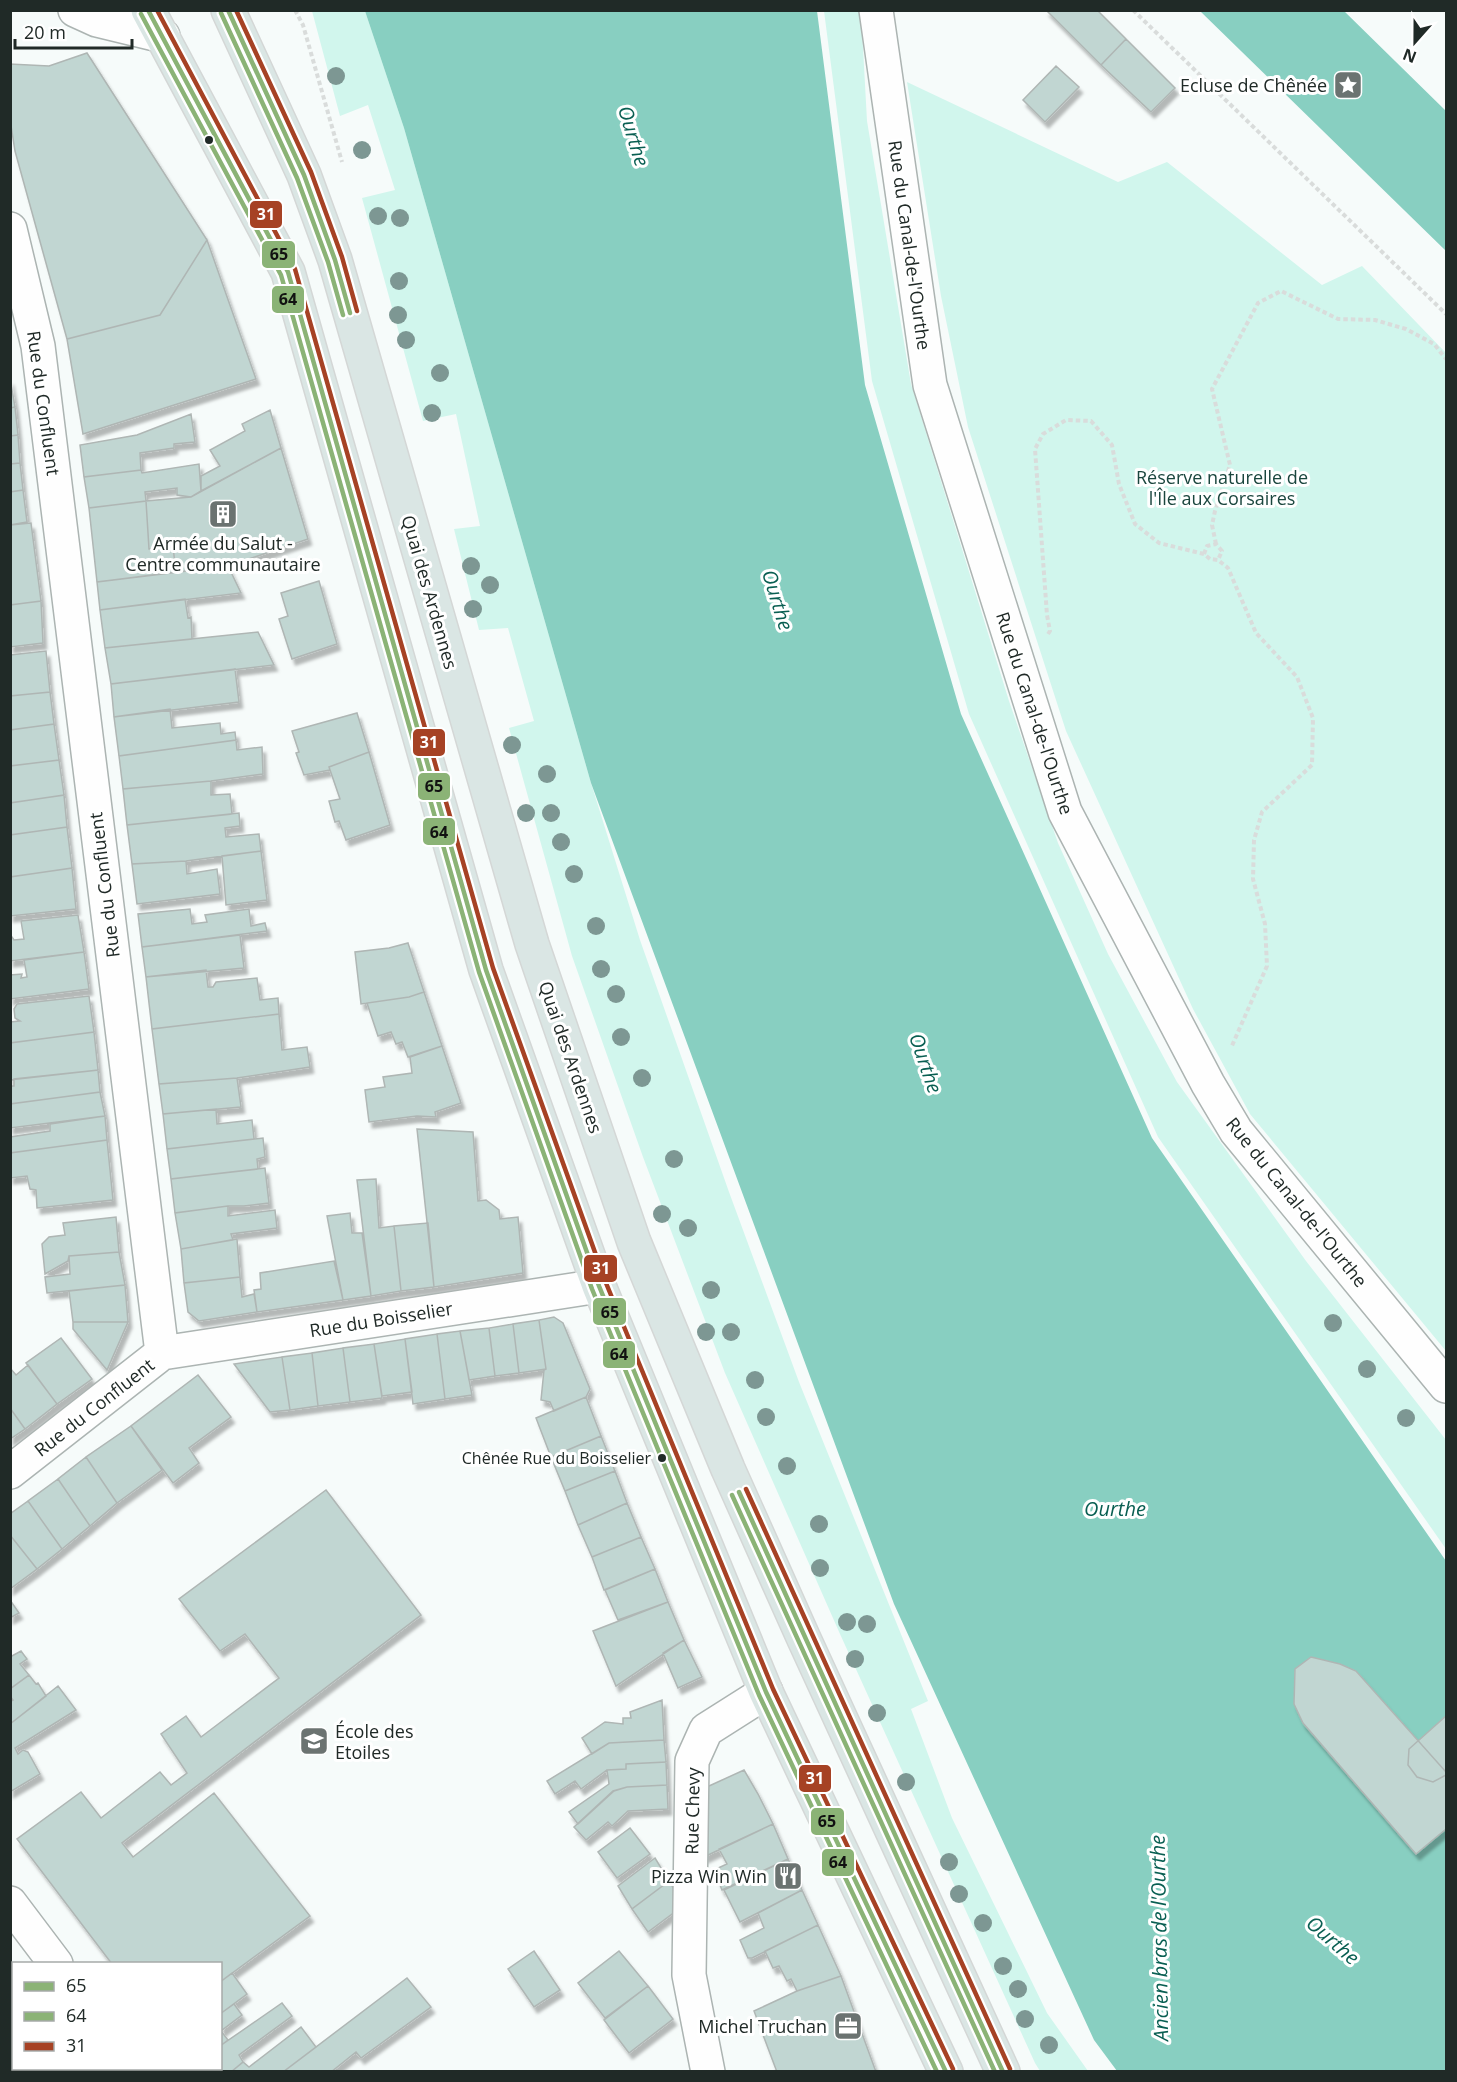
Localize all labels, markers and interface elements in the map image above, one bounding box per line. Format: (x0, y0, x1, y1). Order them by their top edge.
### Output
scale bar (15, 12, 132, 50)
north arrow (1385, 12, 1445, 72)
text: 20 m (24, 20, 66, 44)
text: N (1400, 43, 1420, 69)
place icon: Ecluse de Chênée (1332, 69, 1364, 101)
place label: Ecluse de Chênée (1180, 73, 1327, 97)
water label: Ourthe (612, 102, 656, 170)
unlabelled marker (203, 134, 215, 146)
street label: Rue du Canal-de-l'Ourthe (883, 138, 937, 352)
line badge: 31 (249, 200, 283, 229)
text: 31 (257, 203, 275, 225)
line badge: 65 (261, 240, 296, 269)
text: 65 (270, 243, 288, 265)
line badge: 64 (271, 285, 305, 314)
text: 64 (279, 288, 297, 310)
street label: Rue du Confluent (22, 329, 66, 477)
park label: Réserve naturelle de l'Île aux Corsaires (1136, 465, 1308, 510)
building icon: Armée du Salut - Centre communautaire (207, 498, 239, 530)
street label: Quai des Ardennes (397, 512, 463, 672)
place label: Armée du Salut - Centre communautaire (125, 531, 321, 576)
water label: Ourthe (756, 566, 800, 634)
street label: Rue du Canal-de-l'Ourthe (991, 609, 1079, 817)
line badge: 31 (412, 728, 446, 757)
text: 31 (420, 731, 438, 753)
line badge: 65 (417, 772, 451, 801)
text: 65 (425, 775, 443, 797)
street label: Rue du Confluent (83, 811, 125, 959)
line badge: 64 (422, 817, 456, 846)
text: 64 (430, 821, 448, 843)
street label: Quai des Ardennes (534, 978, 608, 1136)
water label: Ourthe (903, 1029, 949, 1097)
street label: Rue du Canal-de-l'Ourthe (1221, 1112, 1373, 1292)
line badge: 31 (583, 1254, 618, 1283)
text: 31 (592, 1257, 610, 1279)
street label: Rue du Boisselier (308, 1296, 455, 1342)
line badge: 65 (592, 1297, 627, 1326)
text: 65 (601, 1301, 619, 1323)
line badge: 64 (602, 1340, 636, 1369)
text: 64 (610, 1343, 628, 1365)
street label: Rue du Confluent (29, 1353, 159, 1461)
place label: Chênée Rue du Boisselier (462, 1447, 651, 1469)
marker: Chênée Rue du Boisselier (656, 1452, 668, 1464)
water label: Ourthe (1084, 1495, 1146, 1522)
place label: École des Etoiles (335, 1719, 413, 1764)
school or university icon: École des Etoiles (298, 1725, 330, 1757)
line badge: 31 (798, 1764, 832, 1793)
street label: Rue Chevy (679, 1766, 705, 1855)
text: 31 (806, 1767, 824, 1789)
line badge: 65 (810, 1807, 845, 1836)
text: 65 (818, 1810, 836, 1832)
water label: Ancien bras de l'Ourthe (1144, 1835, 1174, 2043)
line badge: 64 (821, 1848, 855, 1877)
text: 64 (829, 1851, 847, 1873)
restaurant icon: Pizza Win Win (772, 1860, 804, 1892)
place label: Pizza Win Win (651, 1864, 767, 1888)
water label: Ourthe (1301, 1909, 1365, 1971)
legend (12, 1962, 222, 2070)
text: 65 (66, 1973, 87, 1997)
text: 64 (66, 2003, 87, 2027)
office icon: Michel Truchan (832, 2010, 864, 2042)
place label: Michel Truchan (698, 2014, 827, 2038)
text: 31 (66, 2033, 87, 2057)

